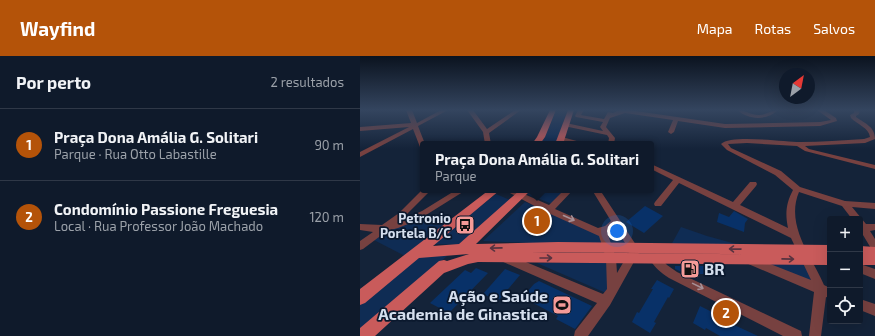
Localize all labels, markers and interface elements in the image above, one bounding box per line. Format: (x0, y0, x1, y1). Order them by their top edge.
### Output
text: Wayfind (20, 17, 95, 40)
text: Mapa (697, 20, 733, 37)
text: Rotas (755, 20, 791, 37)
text: Salvos (813, 20, 855, 37)
north arrow (779, 68, 815, 104)
text: Por perto (16, 72, 91, 92)
text: 2 resultados (270, 74, 344, 90)
text: Praça Dona Amália G. Solitari (54, 128, 258, 146)
text: 1 (26, 137, 32, 153)
text: 90 m (314, 137, 344, 153)
popup (420, 141, 654, 193)
text: Parque · Rua Otto Labastille (54, 146, 217, 162)
text: Praça Dona Amália G. Solitari (435, 150, 639, 168)
text: Parque (435, 168, 477, 184)
text: Condomínio Passione Freguesia (54, 200, 278, 218)
pin: 1 (524, 206, 550, 236)
text: 2 (25, 209, 33, 225)
text: 120 m (309, 209, 344, 225)
place label: Petronio Portela B/C (380, 210, 451, 241)
bus stop icon: Petronio Portela B/C (454, 214, 476, 236)
one-way arrow (562, 215, 574, 222)
map controls (827, 216, 863, 324)
button: + (827, 216, 863, 252)
text: Local · Rua Professor João Machado (54, 218, 263, 234)
your location (607, 221, 627, 241)
one-way arrow (490, 244, 503, 252)
one-way arrow (729, 245, 742, 253)
button: − (827, 252, 863, 288)
one-way arrow (539, 254, 552, 262)
one-way arrow (781, 255, 794, 263)
fuel station icon: BR (679, 258, 701, 280)
place label: BR (704, 259, 725, 278)
one-way arrow (691, 283, 703, 290)
place label: Ação e Saúde Academia de Ginastica (378, 286, 548, 323)
button: locate (827, 288, 863, 324)
sports icon: Ação e Saúde Academia de Ginastica (551, 294, 573, 316)
pin: 2 (713, 298, 739, 328)

